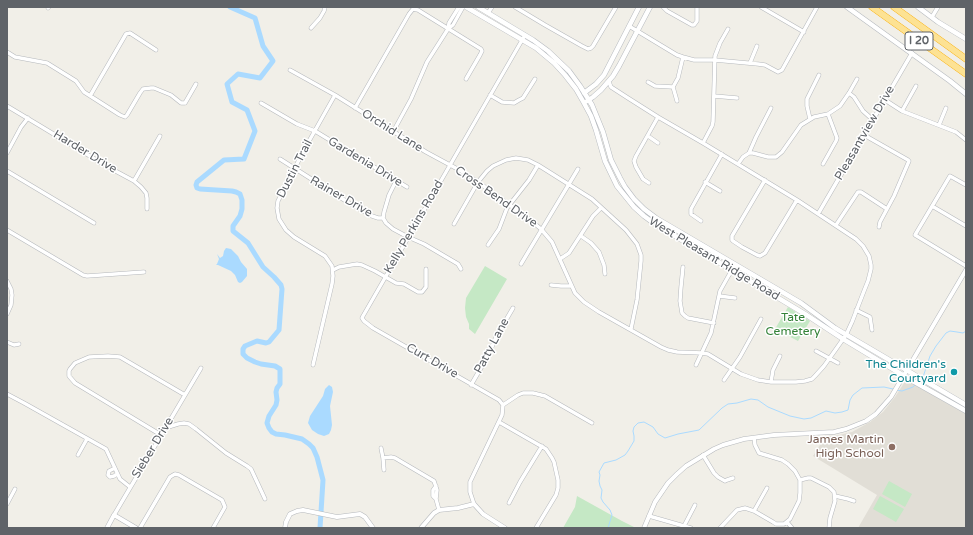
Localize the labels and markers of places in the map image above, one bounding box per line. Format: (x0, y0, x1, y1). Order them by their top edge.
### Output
place label: The Children's Courtyard (865, 358, 946, 386)
marker: The Children's Courtyard (949, 367, 959, 377)
place label: James Martin High School (807, 433, 884, 461)
marker: James Martin High School (887, 442, 897, 452)

